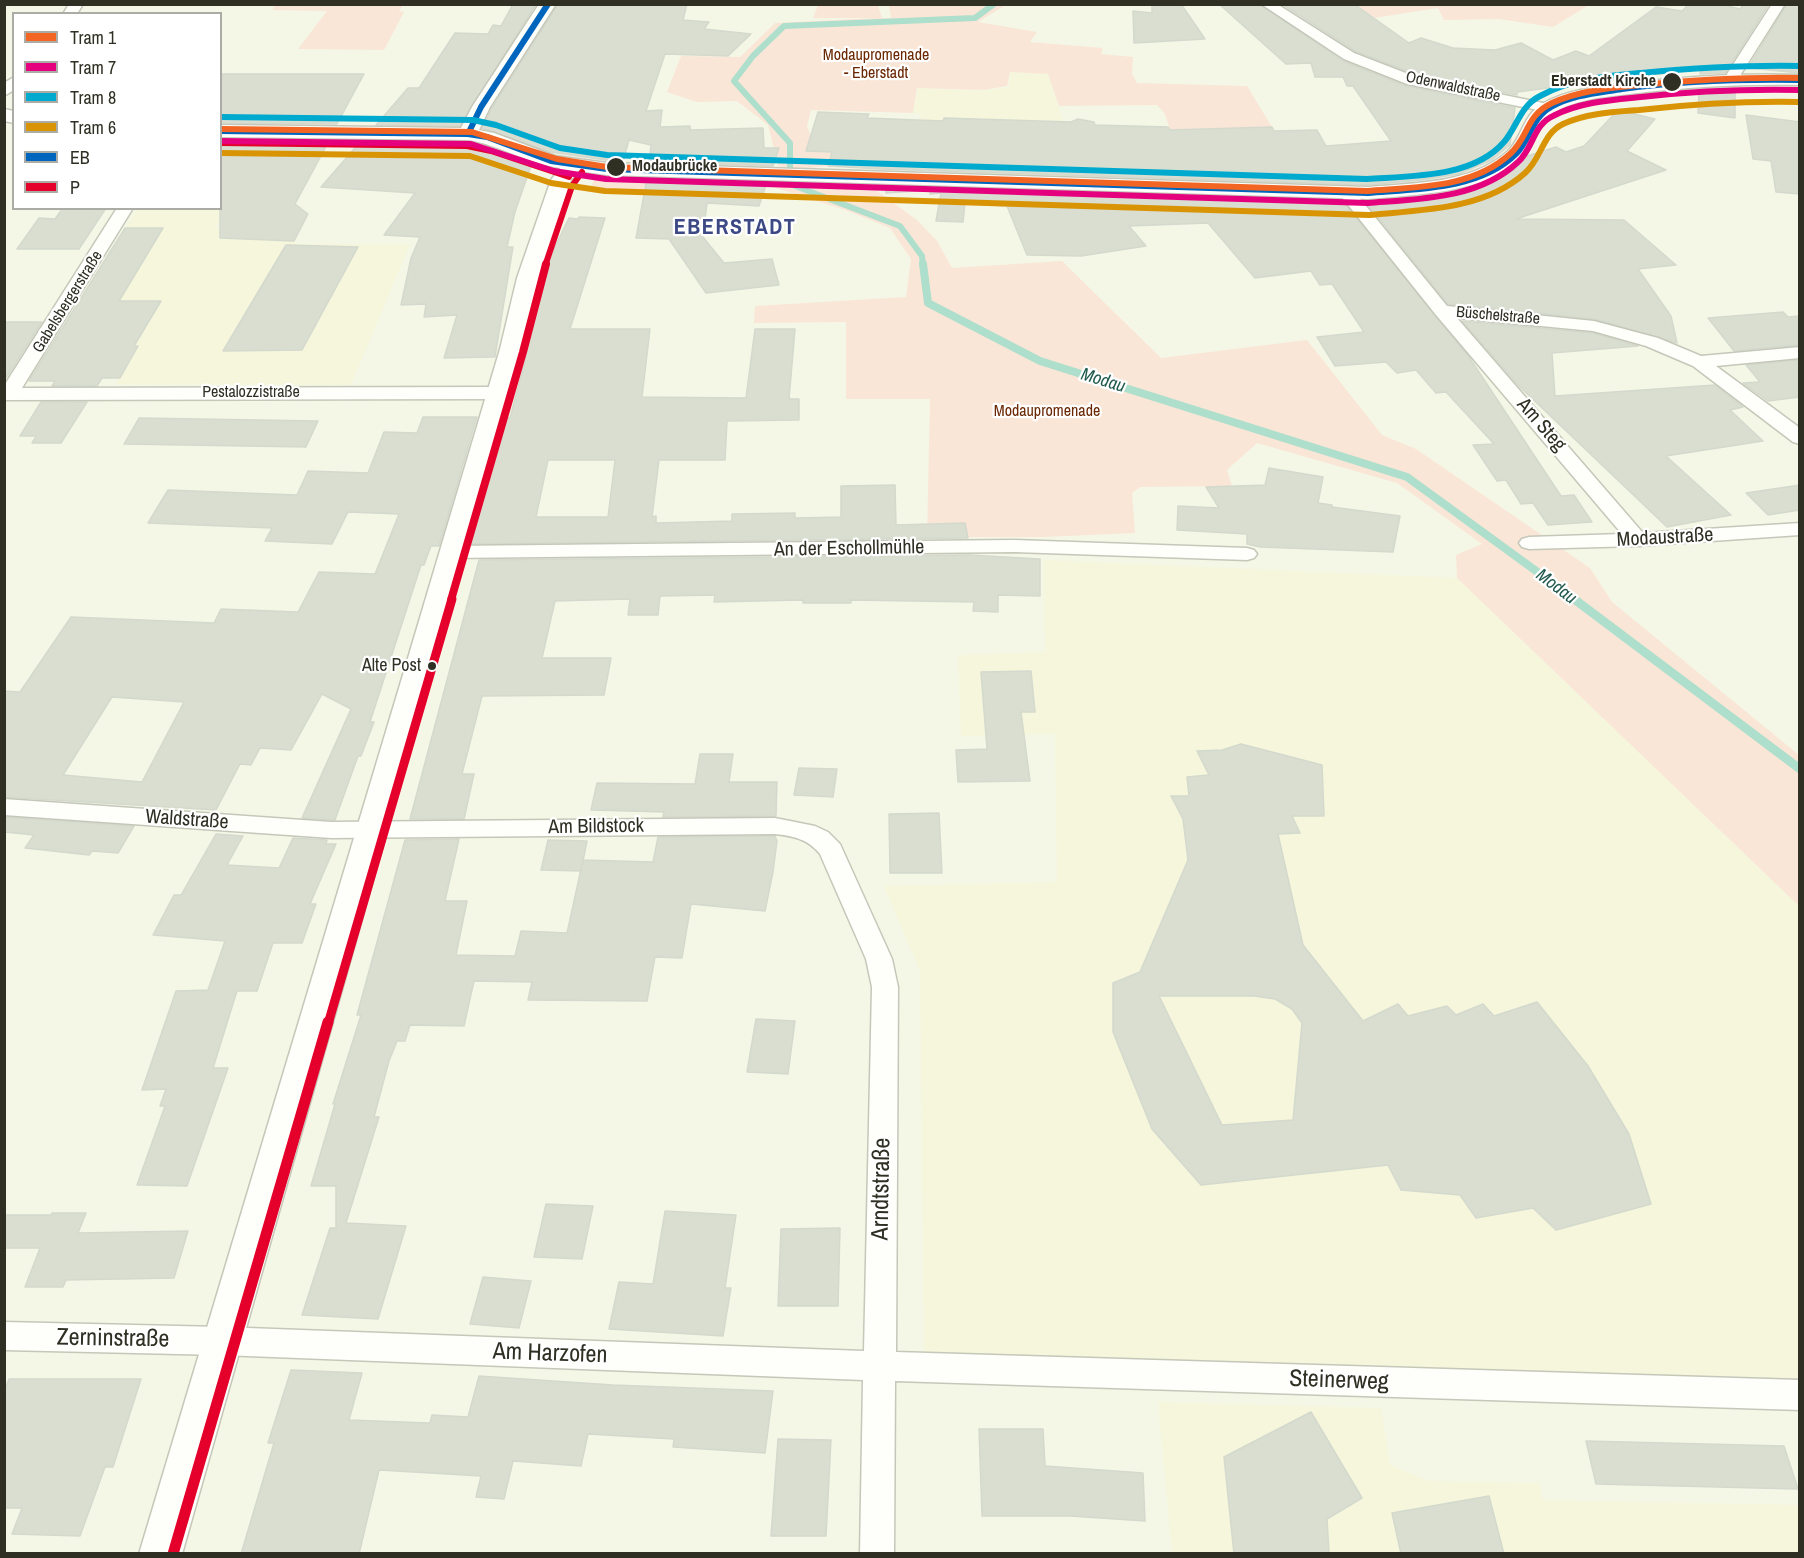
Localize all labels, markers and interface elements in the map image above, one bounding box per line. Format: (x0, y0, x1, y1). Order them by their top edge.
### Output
legend (12, 12, 222, 210)
text: Tram 1 (70, 25, 116, 50)
park label: Modaupromenade - Eberstadt (823, 46, 929, 84)
text: Tram 7 (70, 55, 116, 80)
street label: Odenwaldstraße (1404, 68, 1502, 106)
marker: Eberstadt Kirche (1661, 71, 1683, 93)
place label: Eberstadt Kirche (1551, 72, 1656, 92)
text: Tram 8 (70, 85, 116, 110)
text: Tram 6 (70, 115, 116, 140)
text: EB (70, 145, 90, 170)
marker: Modaubrücke (605, 156, 627, 178)
place label: Modaubrücke (632, 157, 717, 177)
text: P (70, 175, 80, 200)
district label: EBERSTADT (674, 215, 796, 241)
street label: Gabelsbergerstraße (29, 247, 107, 357)
street label: Büschelstraße (1455, 303, 1541, 329)
water label: Modau (1078, 364, 1128, 398)
street label: Pestalozzistraße (202, 383, 300, 403)
street label: Am Steg (1511, 393, 1571, 457)
park label: Modaupromenade (994, 402, 1100, 422)
street label: Modaustraße (1616, 523, 1714, 553)
street label: An der Eschollmühle (774, 536, 924, 562)
water label: Modau (1531, 565, 1581, 609)
place label: Alte Post (362, 655, 421, 677)
marker: Alte Post (426, 660, 438, 672)
street label: Waldstraße (145, 805, 229, 835)
street label: Am Bildstock (548, 814, 644, 840)
street label: Arndtstraße (867, 1137, 897, 1241)
street label: Zerninstraße (56, 1324, 170, 1354)
street label: Am Harzofen (492, 1338, 608, 1370)
street label: Steinerweg (1289, 1365, 1389, 1397)

